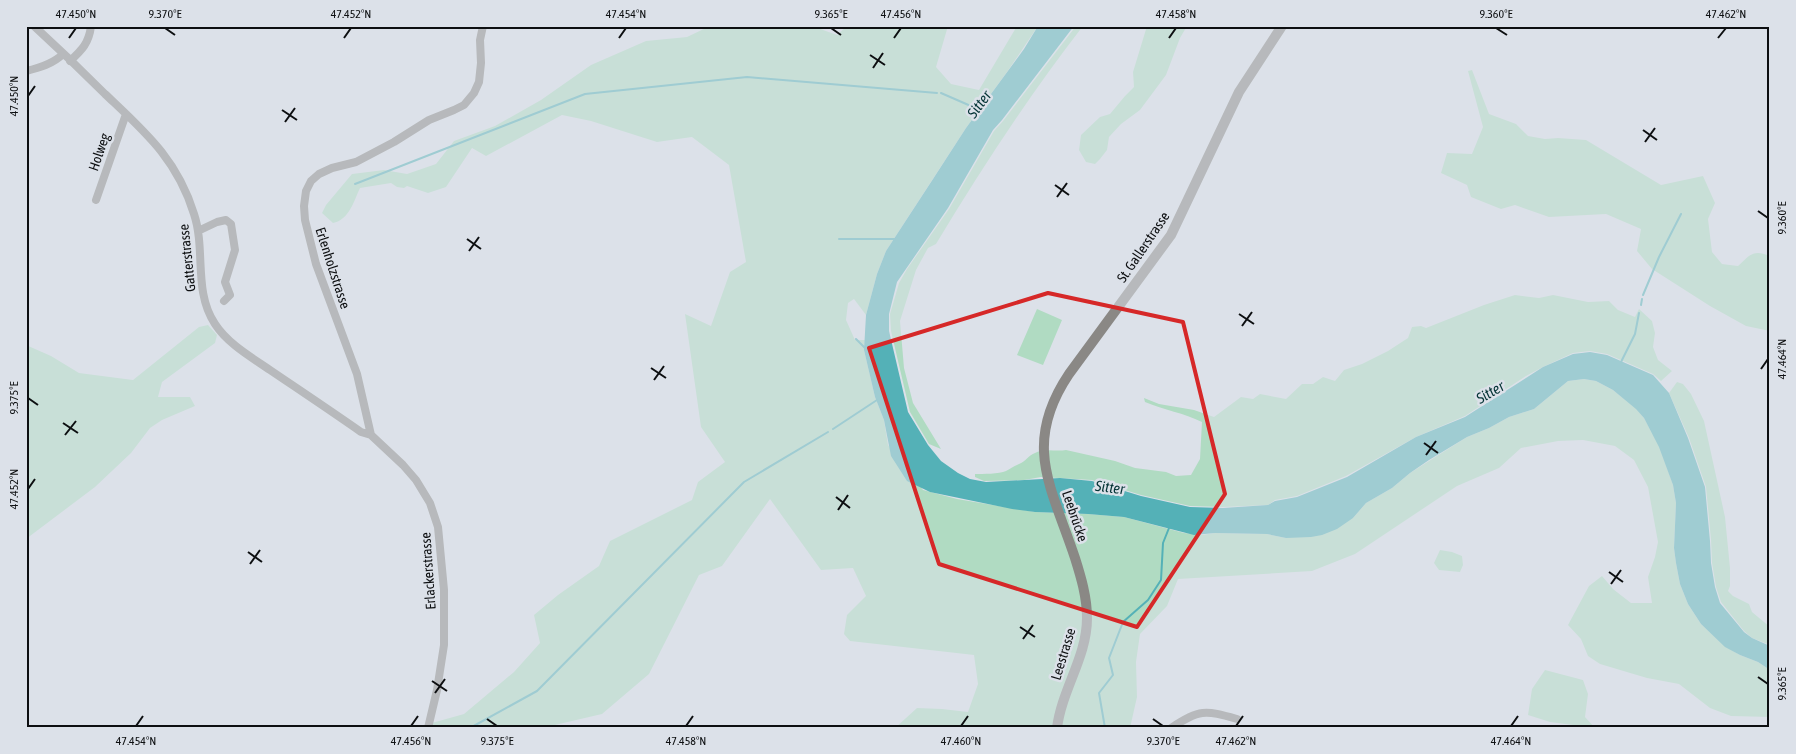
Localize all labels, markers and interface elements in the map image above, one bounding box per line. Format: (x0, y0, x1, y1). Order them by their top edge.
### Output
text: 47.450°N (56, 7, 96, 21)
text: 9.370°E (148, 7, 182, 21)
text: 47.452°N (331, 7, 371, 21)
text: 47.454°N (606, 7, 646, 21)
text: 9.365°E (814, 7, 848, 21)
text: 47.456°N (881, 7, 921, 21)
text: 47.458°N (1156, 7, 1196, 21)
text: 9.360°E (1479, 7, 1513, 21)
text: 47.462°N (1706, 7, 1746, 21)
text: 47.450°N (7, 76, 21, 116)
water label: Sitter (963, 87, 995, 122)
street label: Holweg (85, 131, 113, 173)
text: 9.360°E (1775, 201, 1789, 235)
street label: St. Gallerstrasse (1114, 209, 1172, 285)
street label: Gatterstrasse (175, 223, 199, 293)
street label: Erlenholzstrasse (312, 225, 354, 311)
text: 47.464°N (1775, 339, 1789, 379)
water label: Sitter (1472, 377, 1507, 407)
text: 9.375°E (7, 381, 21, 415)
text: 47.452°N (7, 469, 21, 509)
water label: Sitter (1093, 477, 1126, 497)
street label: Leebrücke (1059, 488, 1091, 544)
street label: Erlackerstrasse (417, 532, 439, 610)
street label: Leestrasse (1048, 626, 1078, 682)
text: 9.365°E (1775, 667, 1789, 701)
text: 47.454°N (116, 734, 156, 748)
text: 47.456°N (391, 734, 431, 748)
text: 9.375°E (480, 734, 514, 748)
text: 47.458°N (666, 734, 706, 748)
text: 47.460°N (941, 734, 981, 748)
text: 9.370°E (1146, 734, 1180, 748)
text: 47.462°N (1216, 734, 1256, 748)
text: 47.464°N (1491, 734, 1531, 748)

